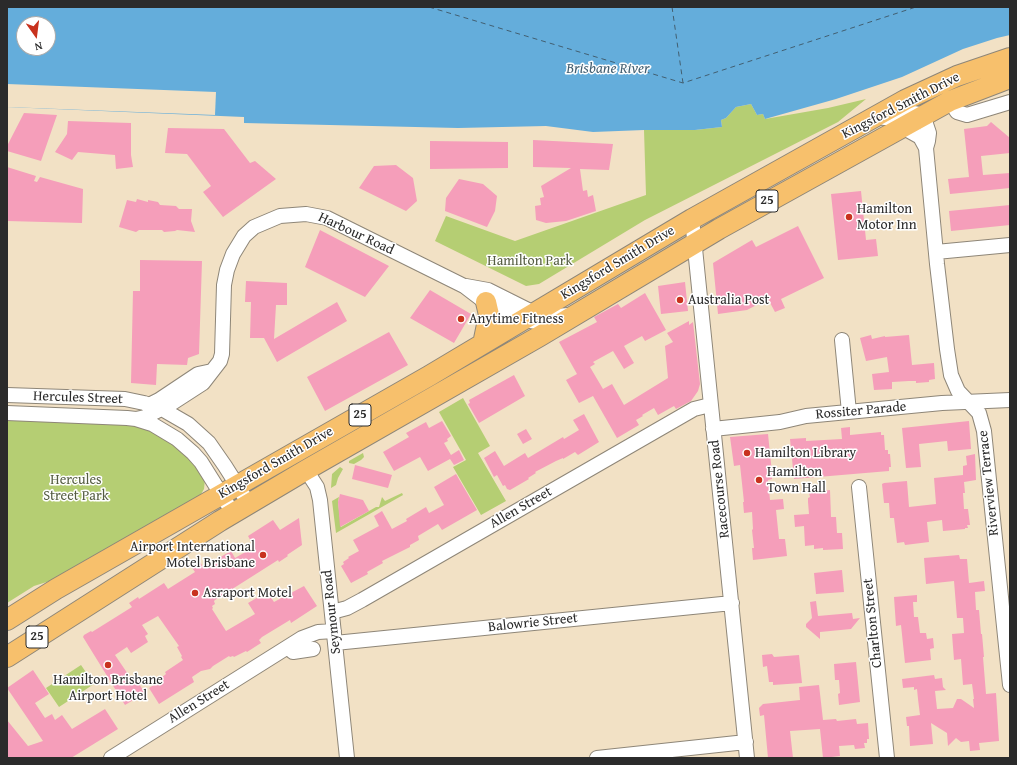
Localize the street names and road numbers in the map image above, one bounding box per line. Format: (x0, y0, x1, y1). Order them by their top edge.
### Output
street label: Kingsford Smith Drive (839, 69, 963, 143)
road number: 25 (756, 190, 778, 212)
street label: Harbour Road (315, 209, 397, 259)
street label: Kingsford Smith Drive (558, 222, 678, 304)
street label: Hercules Street (33, 388, 123, 408)
street label: Rossiter Parade (815, 399, 907, 423)
road number: 25 (349, 404, 371, 426)
street label: Kingsford Smith Drive (216, 423, 336, 503)
street label: Riverview Terrace (975, 429, 1003, 537)
street label: Racecourse Road (706, 439, 734, 539)
street label: Allen Street (487, 483, 555, 533)
street label: Seymour Road (319, 569, 345, 655)
street label: Charlton Street (860, 577, 886, 669)
street label: Balowrie Street (487, 610, 579, 636)
road number: 25 (26, 626, 48, 648)
street label: Allen Street (165, 677, 233, 727)

